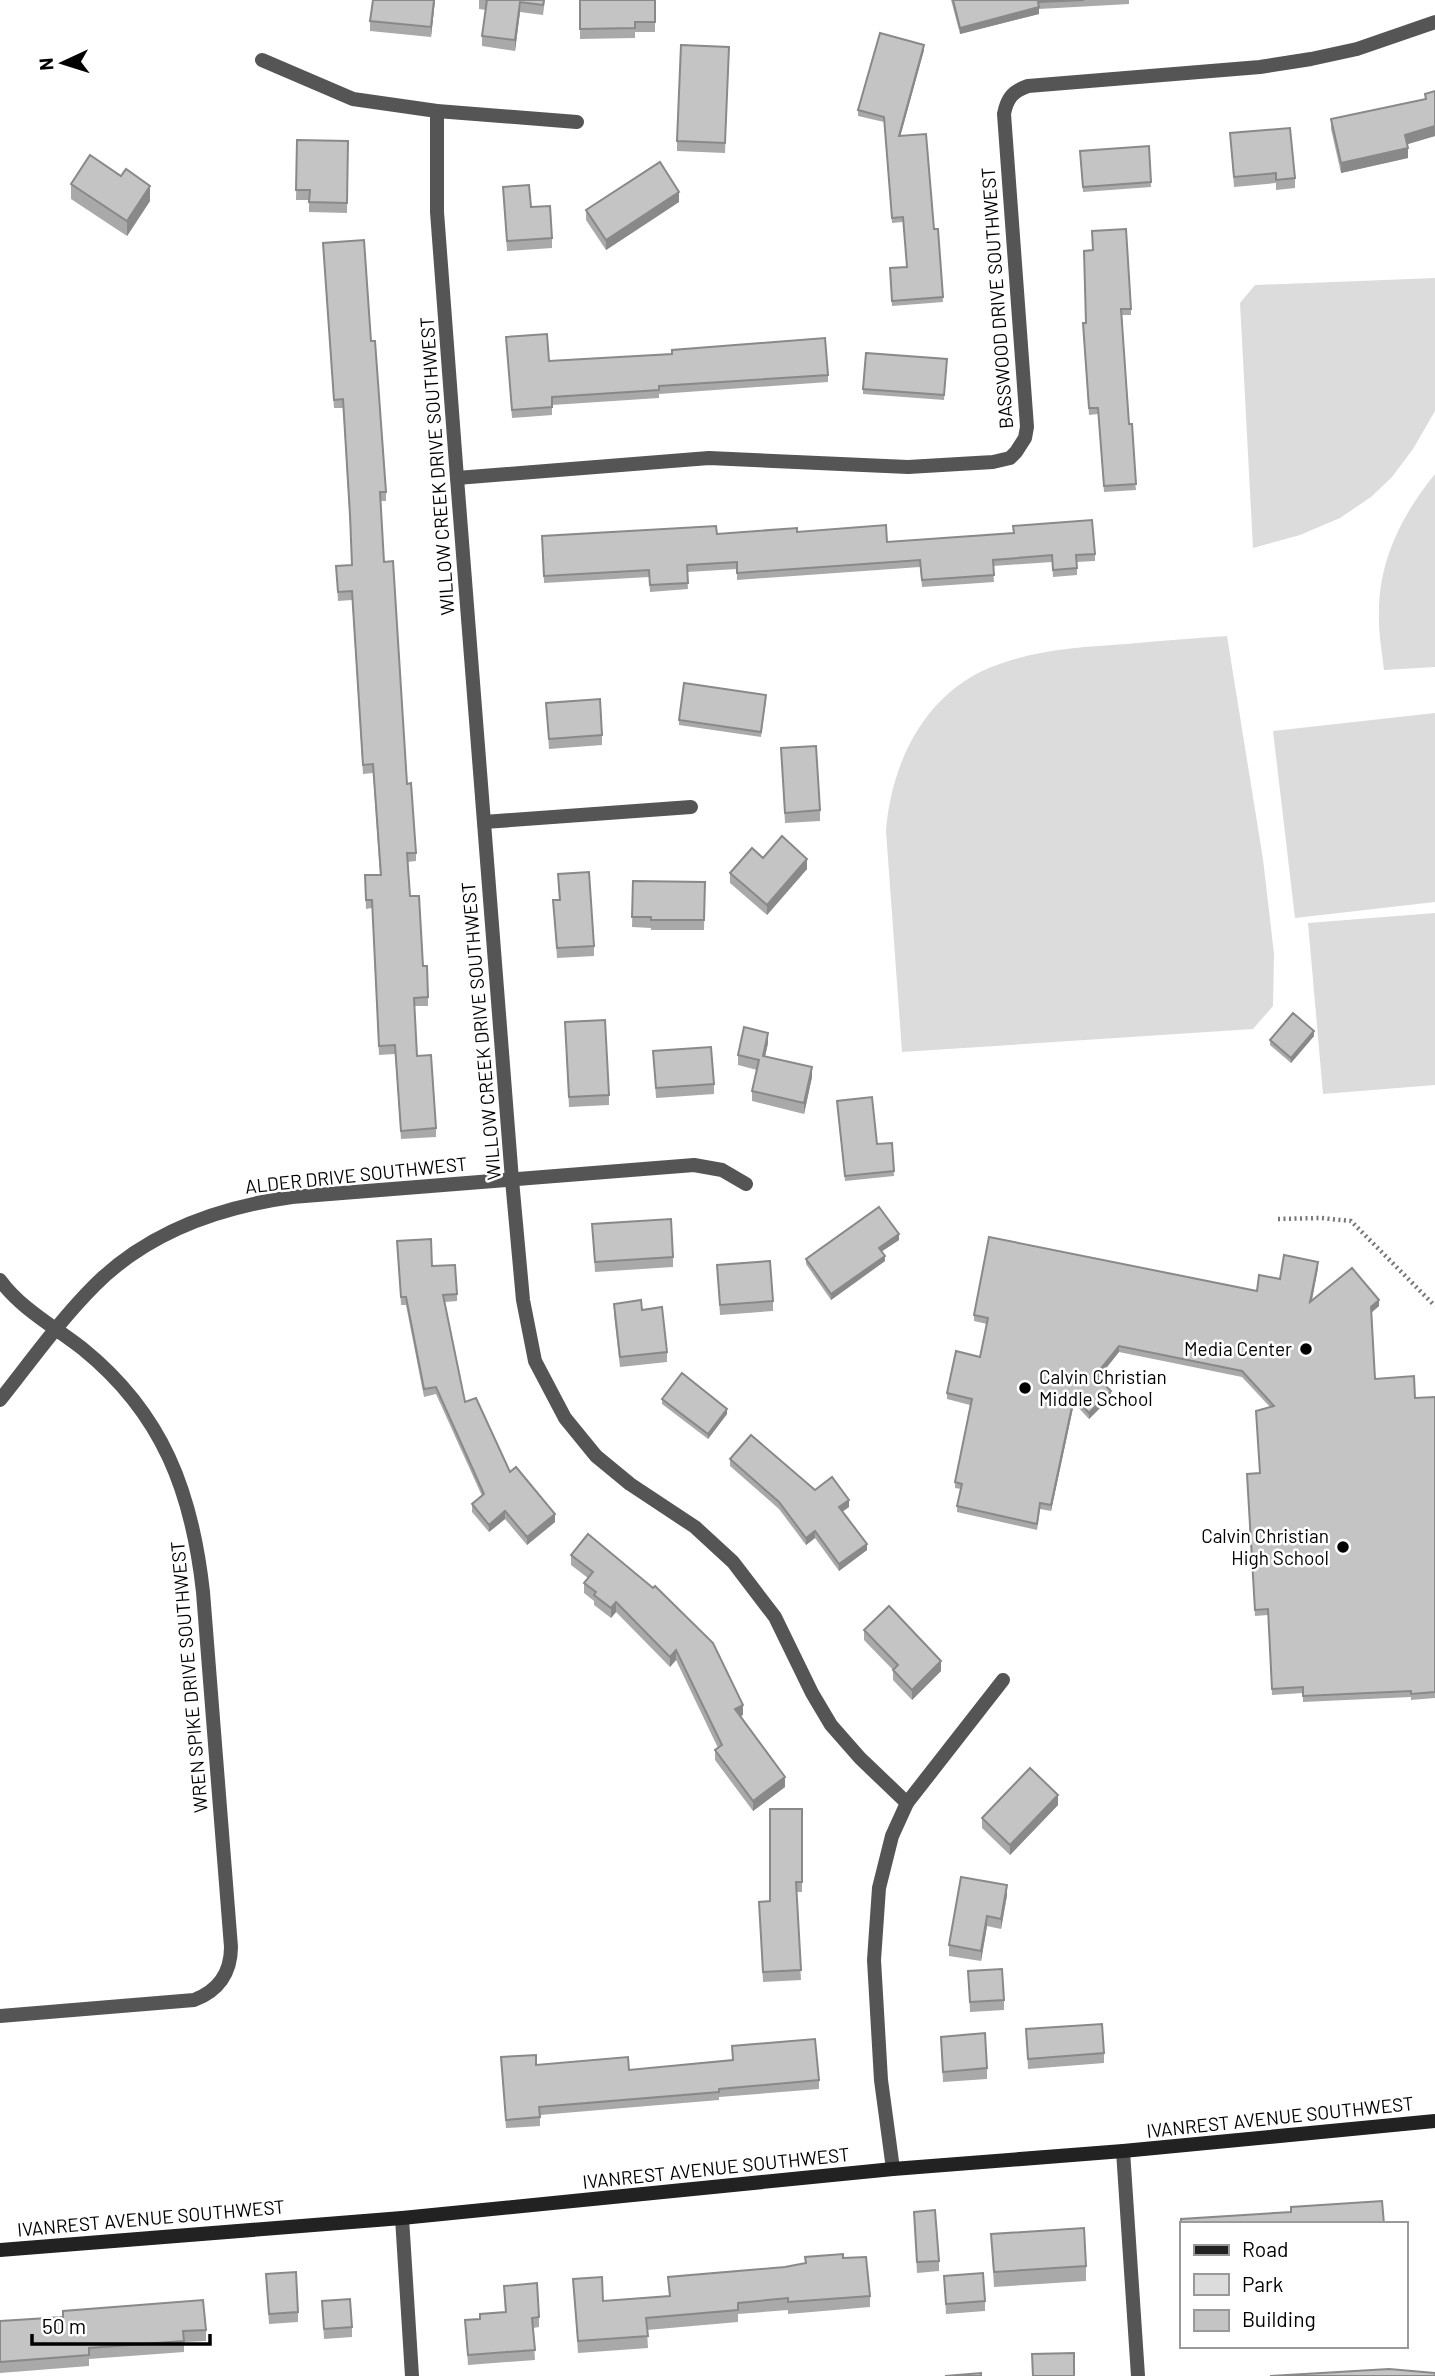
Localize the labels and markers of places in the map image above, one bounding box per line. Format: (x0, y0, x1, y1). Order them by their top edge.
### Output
place label: Media Center (1184, 1337, 1292, 1360)
marker: Media Center (1298, 1341, 1314, 1357)
place label: Calvin Christian Middle School (1039, 1365, 1167, 1410)
marker: Calvin Christian Middle School (1017, 1380, 1033, 1396)
place label: Calvin Christian High School (1201, 1524, 1329, 1569)
marker: Calvin Christian High School (1335, 1539, 1351, 1555)

